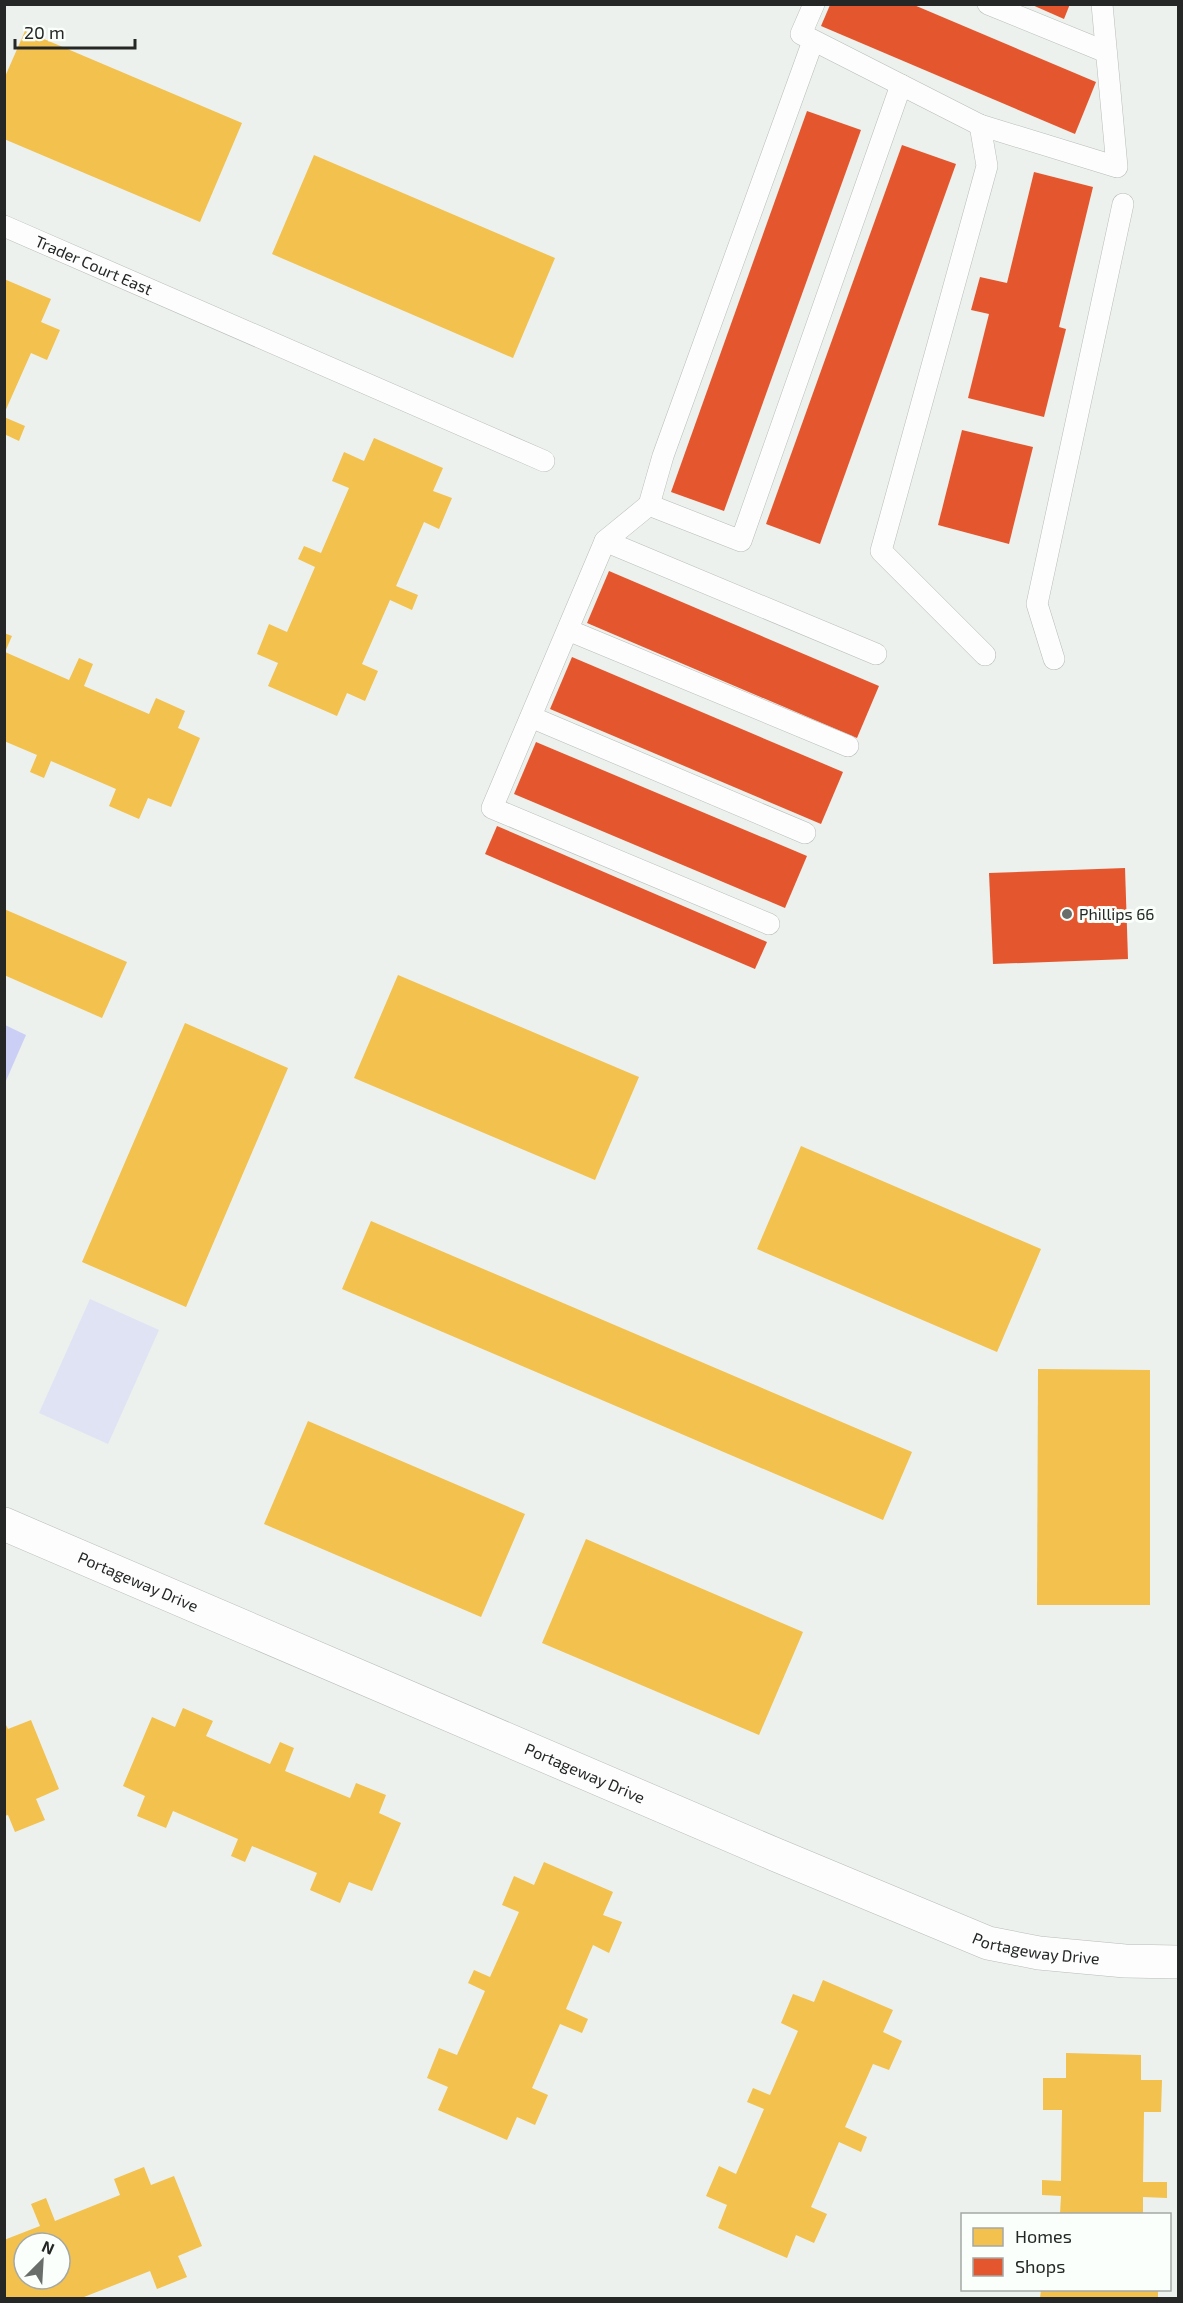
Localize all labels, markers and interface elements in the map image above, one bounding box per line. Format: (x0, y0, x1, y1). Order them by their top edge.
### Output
scale bar (15, 12, 135, 50)
text: 20 m (24, 21, 65, 43)
street label: Trader Court East (33, 231, 156, 298)
place label: Phillips 66 (1079, 904, 1154, 923)
marker: Phillips 66 (1060, 907, 1074, 921)
street label: Portageway Drive (75, 1547, 201, 1615)
street label: Portageway Drive (522, 1738, 648, 1807)
street label: Portageway Drive (970, 1928, 1101, 1968)
legend (961, 2213, 1171, 2291)
text: Homes (1015, 2225, 1072, 2247)
north arrow (12, 2231, 72, 2291)
text: N (39, 2236, 57, 2258)
text: Shops (1015, 2255, 1065, 2277)

